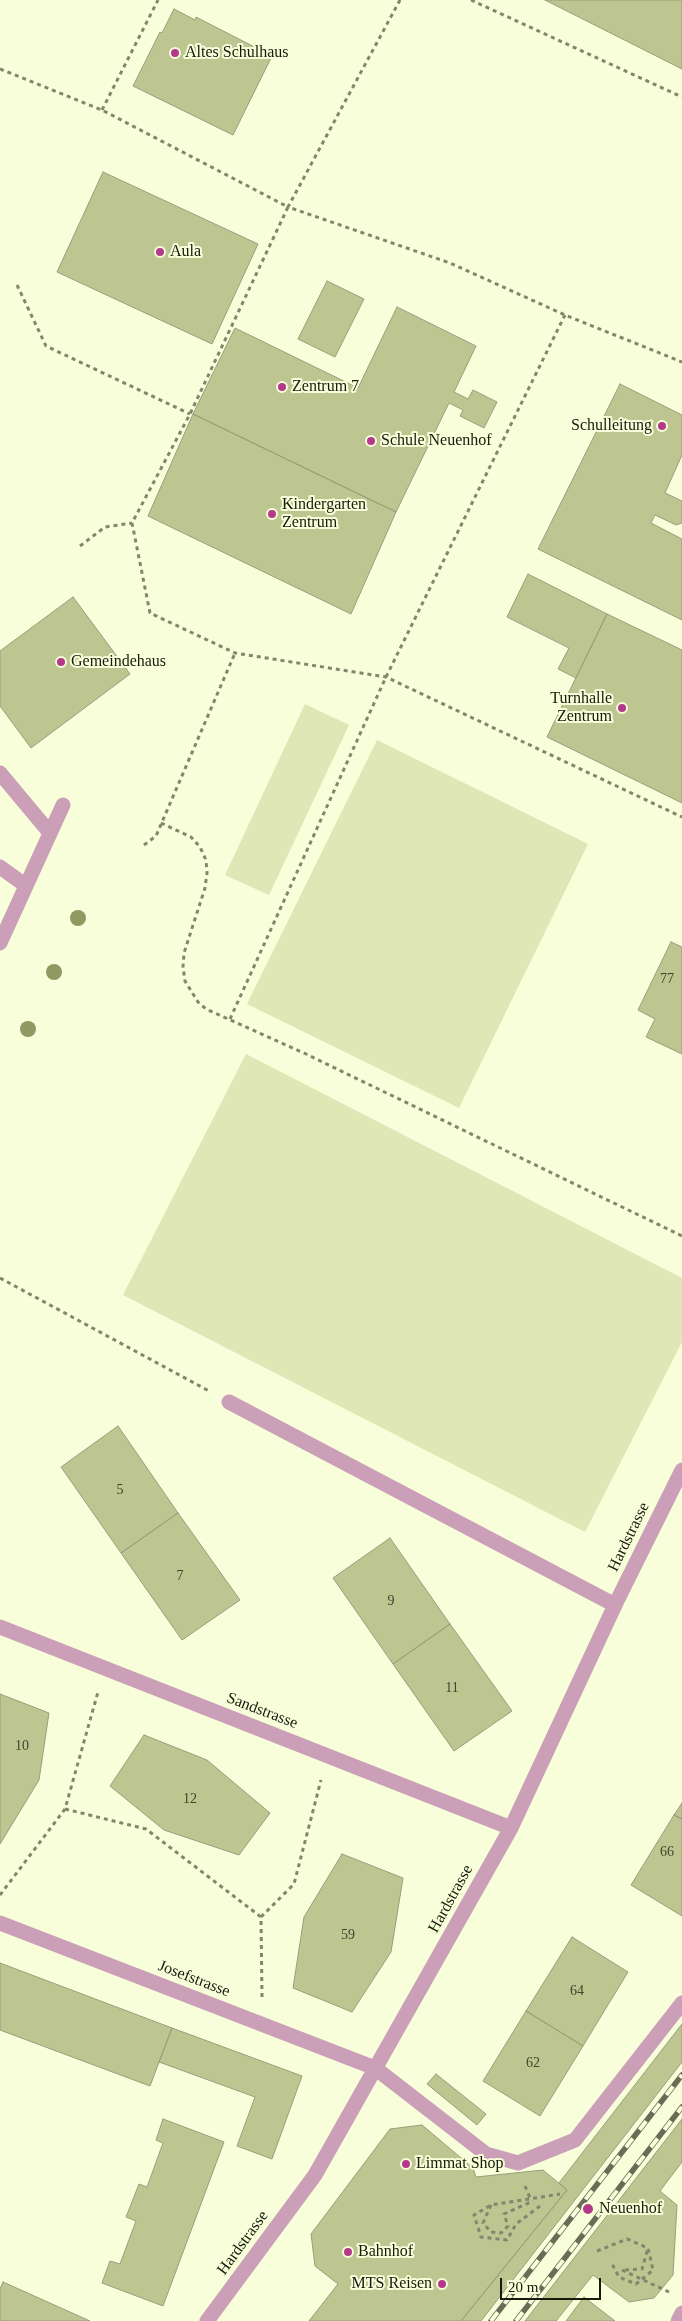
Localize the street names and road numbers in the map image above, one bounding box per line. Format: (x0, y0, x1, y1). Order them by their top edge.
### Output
street label: Hardstrasse (604, 1499, 654, 1575)
street label: Sandstrasse (224, 1689, 300, 1733)
street label: Hardstrasse (425, 1862, 477, 1936)
street label: Josefstrasse (155, 1957, 233, 2001)
street label: Hardstrasse (213, 2207, 273, 2279)

